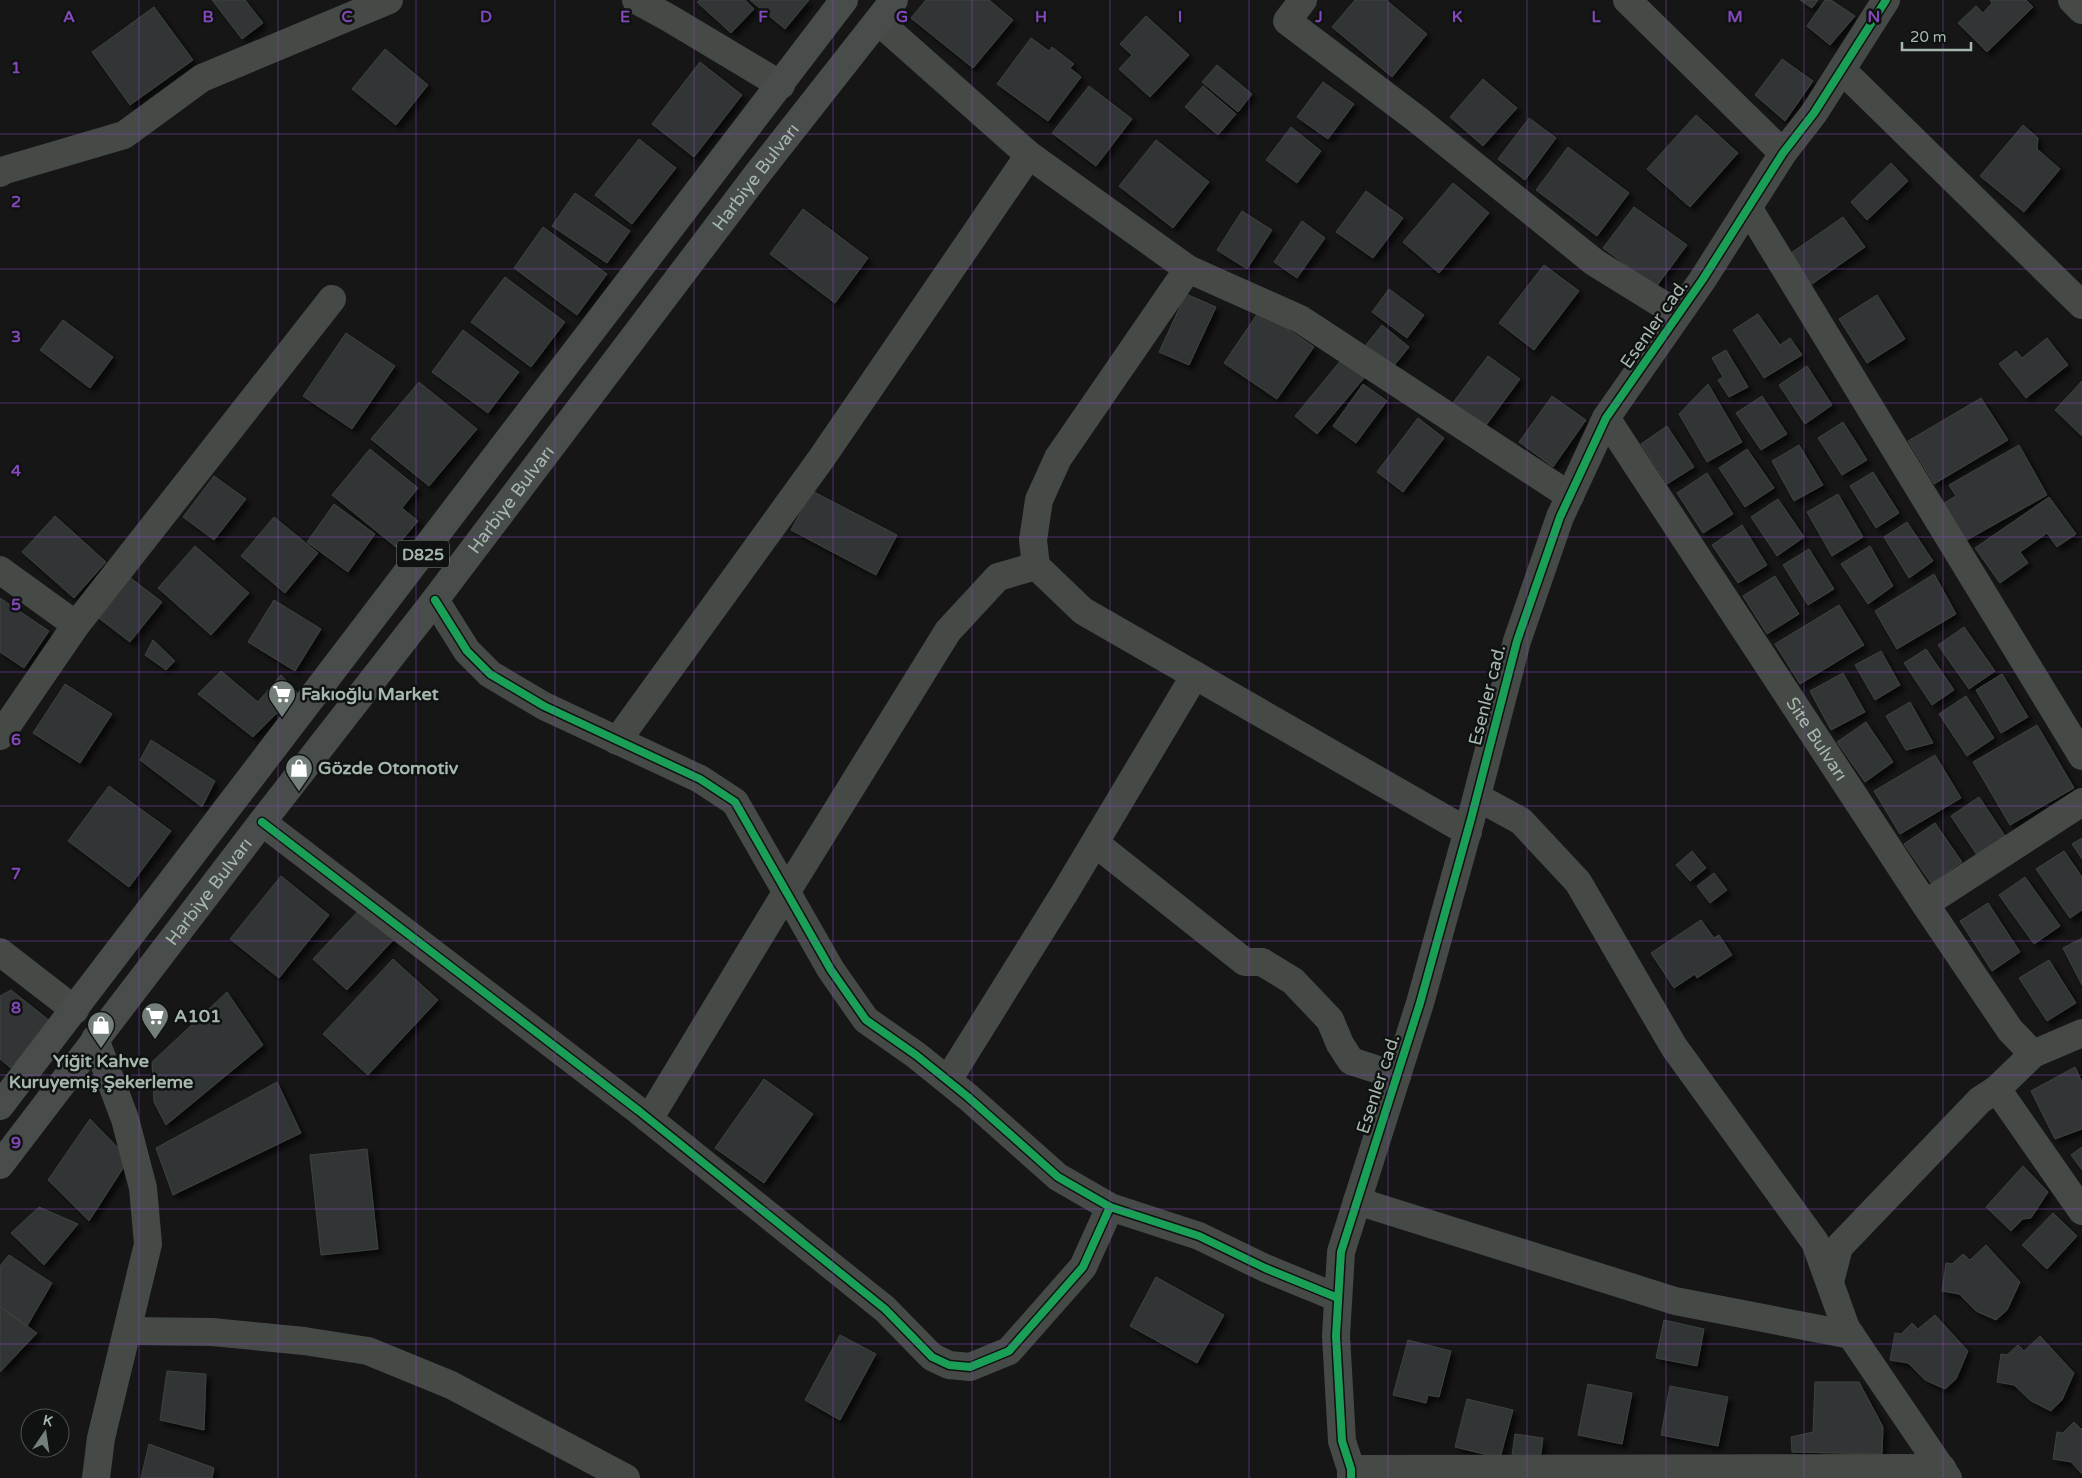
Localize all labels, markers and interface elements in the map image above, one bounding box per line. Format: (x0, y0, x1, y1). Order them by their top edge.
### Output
text: A (63, 7, 75, 27)
text: B (202, 7, 214, 27)
text: C (341, 7, 353, 27)
text: D (480, 7, 492, 27)
text: E (620, 7, 630, 27)
text: F (758, 7, 768, 27)
text: G (896, 7, 908, 27)
text: H (1035, 7, 1047, 27)
text: I (1178, 7, 1182, 27)
text: J (1314, 7, 1323, 27)
text: K (1452, 7, 1463, 27)
text: L (1591, 7, 1601, 27)
text: M (1727, 7, 1743, 27)
text: N (1868, 7, 1880, 27)
scale bar (1902, 20, 1971, 52)
text: 20 m (1910, 28, 1947, 46)
text: 1 (11, 58, 21, 78)
street label: Harbiye Bulvarı (707, 119, 804, 235)
text: 2 (11, 192, 21, 212)
street label: Esenler cad. (1615, 275, 1693, 373)
text: 3 (11, 327, 21, 347)
street label: Harbiye Bulvarı (463, 441, 559, 558)
text: 4 (11, 461, 21, 481)
road number: D825 (397, 540, 449, 568)
text: 5 (11, 595, 21, 615)
street label: Esenler cad. (1464, 642, 1510, 748)
supermarket icon: Fakıoğlu Market (267, 679, 297, 718)
place label: Fakıoğlu Market (301, 683, 439, 705)
street label: Site Bulvarı (1781, 693, 1852, 785)
text: 6 (11, 730, 21, 750)
shop icon: Gözde Otomotiv (284, 753, 314, 792)
place label: Gözde Otomotiv (318, 757, 459, 779)
street label: Harbiye Bulvarı (161, 833, 257, 950)
text: 7 (11, 864, 21, 884)
text: 8 (11, 998, 21, 1018)
supermarket icon: A101 (140, 1001, 170, 1040)
place label: A101 (174, 1005, 221, 1027)
shop icon: Yiğit Kahve Kuruyemiş Şekerleme (86, 1010, 116, 1049)
street label: Esenler cad. (1352, 1032, 1404, 1136)
place label: Yiğit Kahve Kuruyemiş Şekerleme (9, 1050, 193, 1093)
text: 9 (11, 1133, 21, 1153)
north arrow (20, 1408, 70, 1458)
text: K (41, 1411, 55, 1430)

